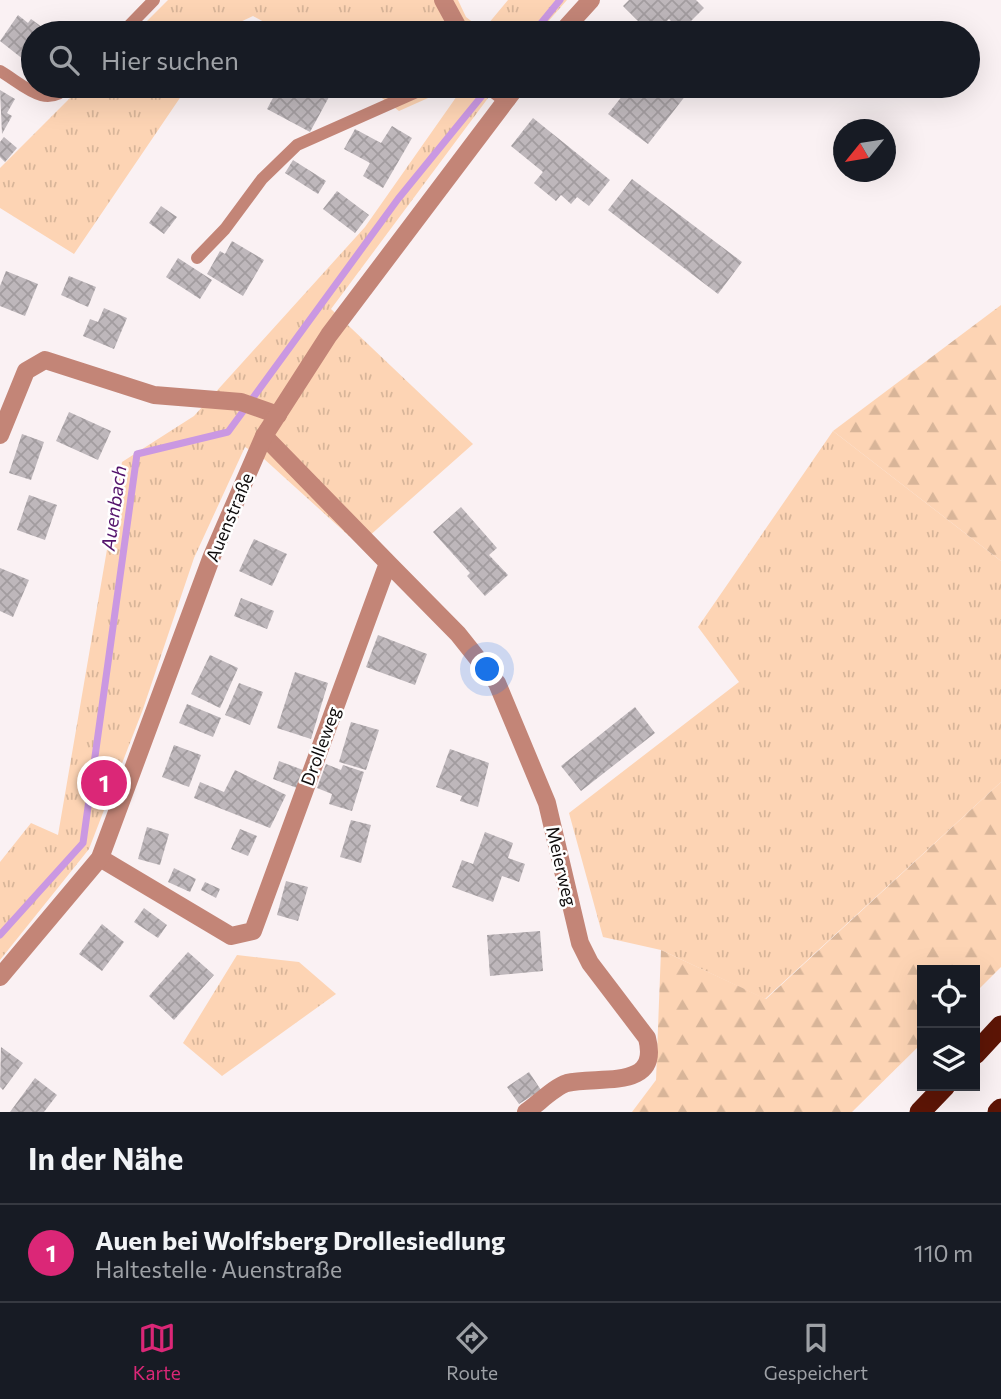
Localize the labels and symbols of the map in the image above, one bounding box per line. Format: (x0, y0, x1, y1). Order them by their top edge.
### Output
north arrow (833, 119, 896, 182)
water label: Auenbach (95, 464, 130, 553)
street label: Auenstraße (200, 469, 258, 565)
your location (470, 652, 504, 686)
street label: Drolleweg (296, 703, 345, 789)
pin: 1 (81, 757, 127, 809)
street label: Meierweg (542, 824, 582, 908)

